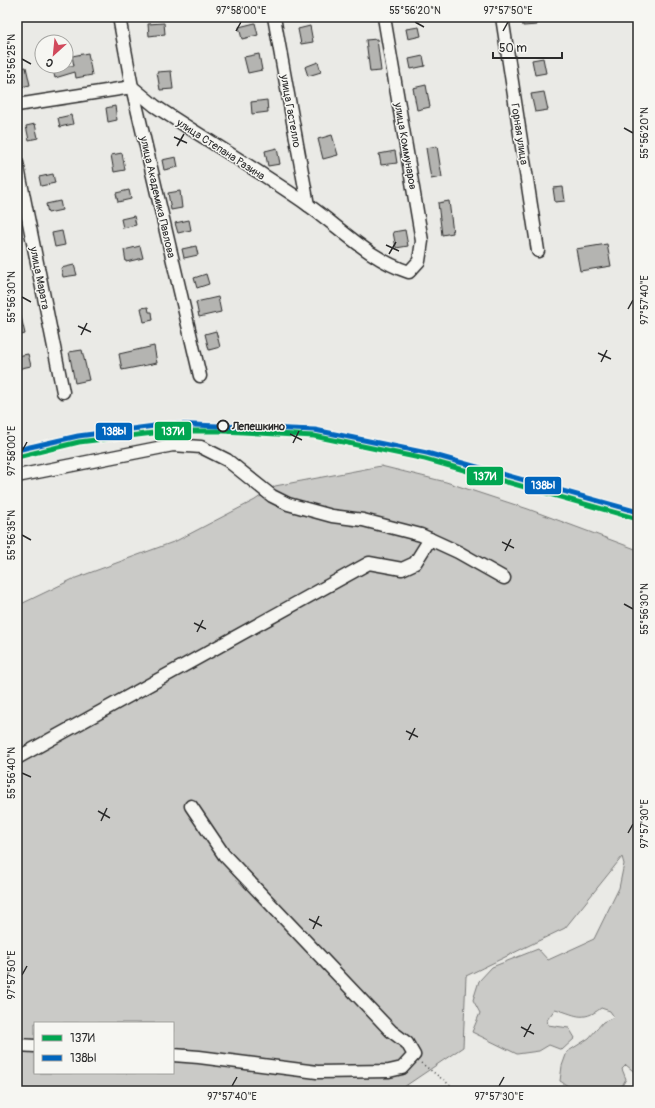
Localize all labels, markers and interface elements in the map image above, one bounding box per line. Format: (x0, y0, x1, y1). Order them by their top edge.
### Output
text: 97°58'00"E (216, 5, 266, 17)
text: 55°56'20"N (389, 5, 441, 17)
text: 97°57'50"E (483, 5, 533, 17)
text: 55°56'25"N (6, 34, 18, 84)
north arrow (34, 34, 74, 74)
scale bar (493, 34, 562, 60)
text: 50 m (499, 41, 527, 56)
text: С (44, 55, 56, 70)
street label: улица Гастелло (278, 73, 303, 149)
street label: улица Коммунаров (391, 100, 420, 191)
street label: Горная улица (508, 102, 531, 166)
text: 55°56'20"N (639, 107, 651, 159)
street label: улица Степана Разина (173, 115, 267, 183)
street label: улица Академика Павлова (137, 134, 178, 259)
street label: улица Марата (27, 245, 52, 311)
text: 55°56'30"N (6, 271, 18, 323)
text: 97°57'40"E (639, 275, 651, 325)
marker: Лепешкино (216, 419, 230, 433)
place label: Лепешкино (231, 420, 285, 433)
line badge: 137И (154, 421, 192, 441)
line badge: 138Ы (95, 422, 133, 441)
text: 138Ы (102, 425, 126, 438)
text: 137И (162, 425, 185, 438)
text: 97°58'00"E (6, 426, 18, 476)
line badge: 137И (466, 466, 504, 486)
text: 137И (474, 470, 497, 483)
line badge: 138Ы (524, 476, 562, 495)
text: 138Ы (531, 479, 555, 492)
text: 55°56'35"N (6, 510, 18, 560)
text: 55°56'30"N (639, 583, 651, 635)
text: 55°56'40"N (6, 747, 18, 799)
text: 97°57'30"E (639, 799, 651, 849)
text: 97°57'50"E (6, 950, 18, 1000)
legend (34, 1022, 174, 1074)
text: 137И (70, 1031, 95, 1046)
text: 138Ы (70, 1051, 96, 1066)
text: 97°57'40"E (207, 1091, 257, 1103)
text: 97°57'30"E (474, 1091, 524, 1103)

